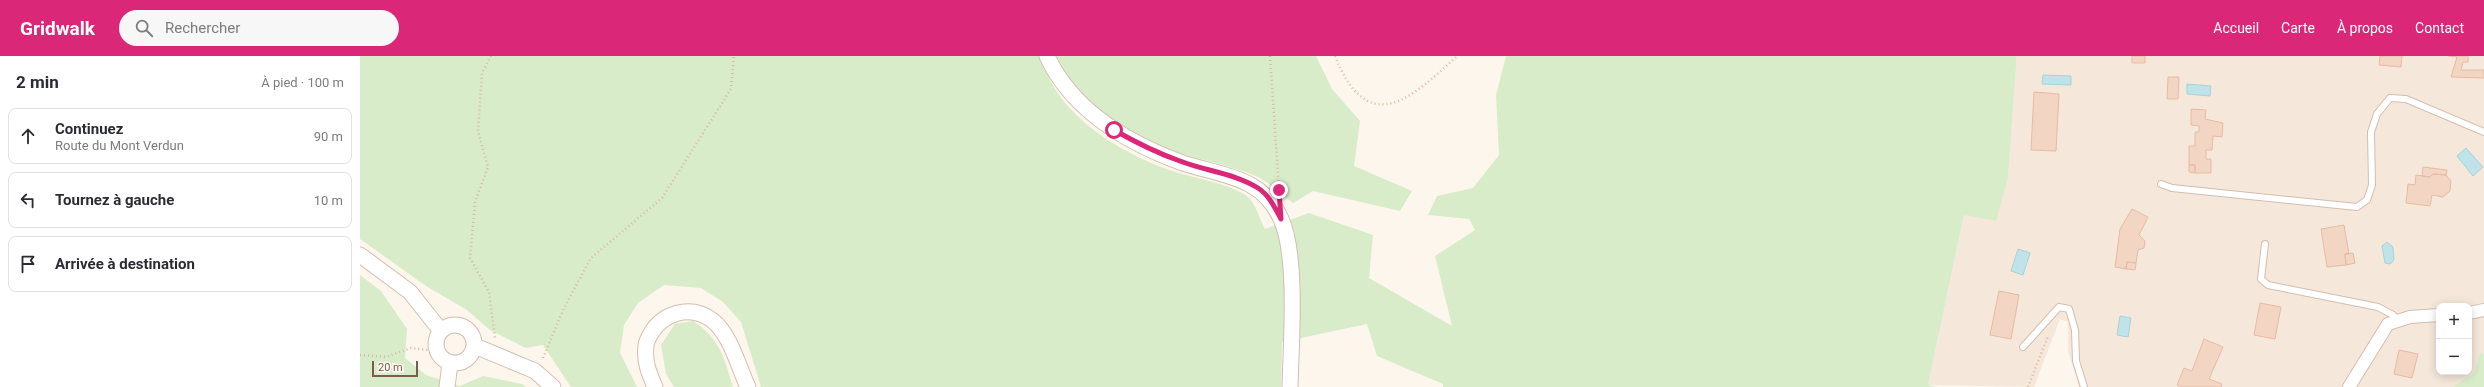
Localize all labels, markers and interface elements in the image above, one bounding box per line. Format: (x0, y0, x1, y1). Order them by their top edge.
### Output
search box (119, 10, 399, 46)
text: Gridwalk (20, 17, 95, 40)
icon: search (133, 17, 155, 39)
text: Rechercher (165, 19, 240, 37)
text: Accueil (2213, 20, 2259, 36)
text: Carte (2281, 20, 2315, 36)
text: À propos (2337, 20, 2393, 36)
text: Contact (2415, 20, 2464, 36)
text: 2 min (16, 72, 59, 92)
text: À pied · 100 m (261, 75, 344, 90)
text: Continuez (55, 120, 123, 138)
route start (1105, 121, 1123, 139)
icon: ahead (17, 125, 39, 147)
text: 90 m (314, 129, 343, 144)
text: Route du Mont Verdun (55, 138, 184, 153)
route end (1270, 181, 1288, 199)
icon: left (17, 189, 39, 211)
text: Tournez à gauche (55, 191, 174, 209)
text: 10 m (314, 193, 343, 208)
icon: arrive (17, 253, 39, 275)
text: Arrivée à destination (55, 255, 195, 273)
map controls (2436, 303, 2472, 375)
button: + (2436, 303, 2472, 339)
button: − (2436, 339, 2472, 375)
scale bar (372, 359, 418, 378)
text: 20 m (378, 361, 403, 374)

